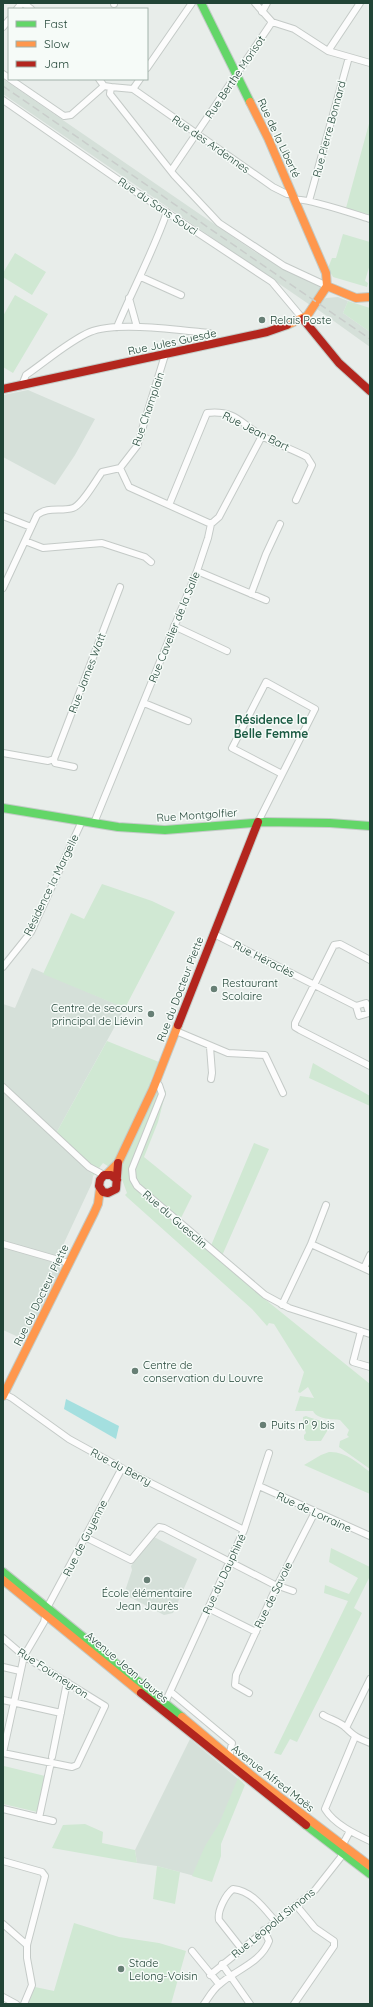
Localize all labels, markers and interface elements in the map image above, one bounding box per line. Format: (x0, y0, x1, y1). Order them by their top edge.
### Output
legend (8, 8, 148, 80)
text: Fast (44, 16, 68, 31)
street label: Rue Berthe Morisot (202, 32, 268, 121)
text: Slow (44, 36, 70, 51)
text: Jam (44, 56, 69, 71)
street label: Rue Pierre Bonnard (309, 79, 349, 179)
street label: Rue de la Liberté (254, 96, 304, 180)
street label: Rue des Ardennes (169, 112, 253, 176)
street label: Rue du Sans Souci (115, 174, 201, 238)
place label: Relais Poste (270, 313, 331, 327)
marker: Relais Poste (257, 315, 267, 325)
street label: Rue Jules Guesde (126, 326, 218, 358)
street label: Rue Champlain (129, 370, 167, 448)
street label: Rue Jean Bart (220, 408, 292, 454)
street label: Rue Cavelier de la Salle (145, 569, 203, 685)
street label: Rue James Watt (65, 631, 109, 715)
district label: Résidence la Belle Femme (234, 712, 308, 741)
street label: Rue Montgolfier (156, 805, 239, 825)
street label: Résidence la Margelle (20, 832, 82, 938)
street label: Rue du Docteur Piette (154, 935, 206, 1043)
street label: Rue Héraclès (231, 938, 297, 980)
place label: Restaurant Scolaire (222, 976, 278, 1003)
marker: Restaurant Scolaire (209, 984, 219, 994)
place label: Centre de secours principal de Liévin (51, 1001, 143, 1028)
marker: Centre de secours principal de Liévin (146, 1009, 156, 1019)
street label: Rue du Guesclin (140, 1187, 210, 1251)
street label: Rue du Docteur Piette (10, 1242, 72, 1348)
place label: Centre de conservation du Louvre (143, 1358, 263, 1385)
marker: Centre de conservation du Louvre (130, 1366, 140, 1376)
place label: Puits n° 9 bis (271, 1418, 335, 1432)
marker: Puits n° 9 bis (258, 1420, 268, 1430)
street label: Rue du Berry (88, 1445, 154, 1489)
street label: Rue de Lorraine (274, 1489, 354, 1535)
street label: Rue de Guyenne (60, 1497, 110, 1579)
street label: Rue du Dauphiné (199, 1531, 249, 1617)
street label: Rue de Savoie (251, 1559, 295, 1631)
marker: École élémentaire Jean Jaurès (142, 1575, 152, 1585)
place label: École élémentaire Jean Jaurès (102, 1586, 192, 1613)
street label: Avenue Jean Jaurès (83, 1628, 171, 1706)
street label: Rue Fourneyron (15, 1645, 91, 1701)
street label: Avenue Alfred Maës (229, 1741, 317, 1815)
street label: Rue Léopold Simons (228, 1885, 318, 1961)
place label: Stade Lelong-Voisin (129, 1956, 198, 1983)
marker: Stade Lelong-Voisin (116, 1964, 126, 1974)

